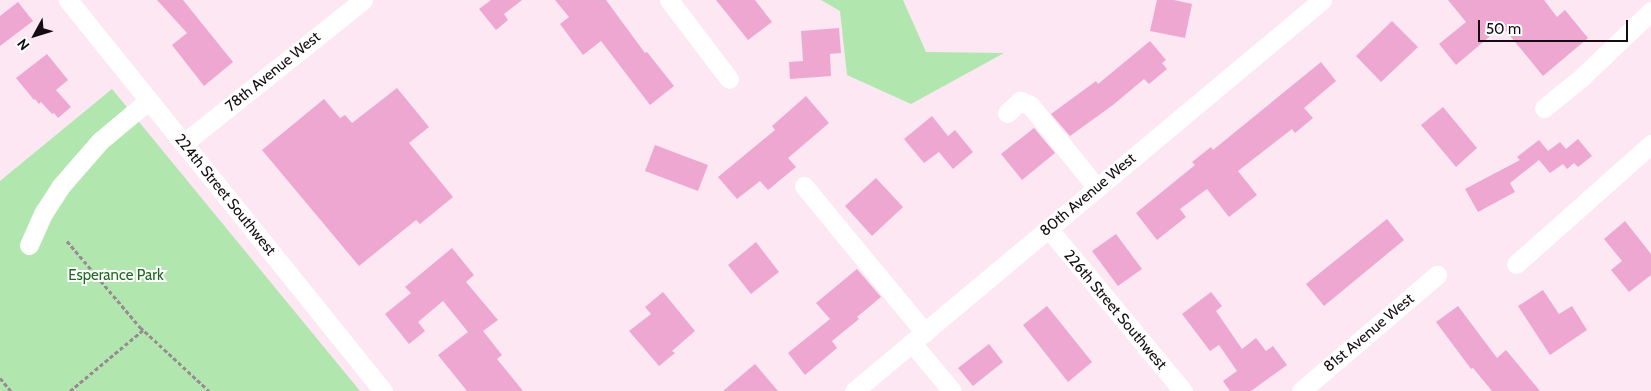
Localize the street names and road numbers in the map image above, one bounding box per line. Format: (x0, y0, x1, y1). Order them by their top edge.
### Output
street label: 78th Avenue West (222, 28, 324, 116)
street label: 224th Street Southwest (171, 131, 279, 259)
street label: 80th Avenue West (1036, 150, 1140, 240)
street label: 226th Street Southwest (1060, 247, 1170, 373)
street label: 81st Avenue West (1320, 290, 1418, 376)

